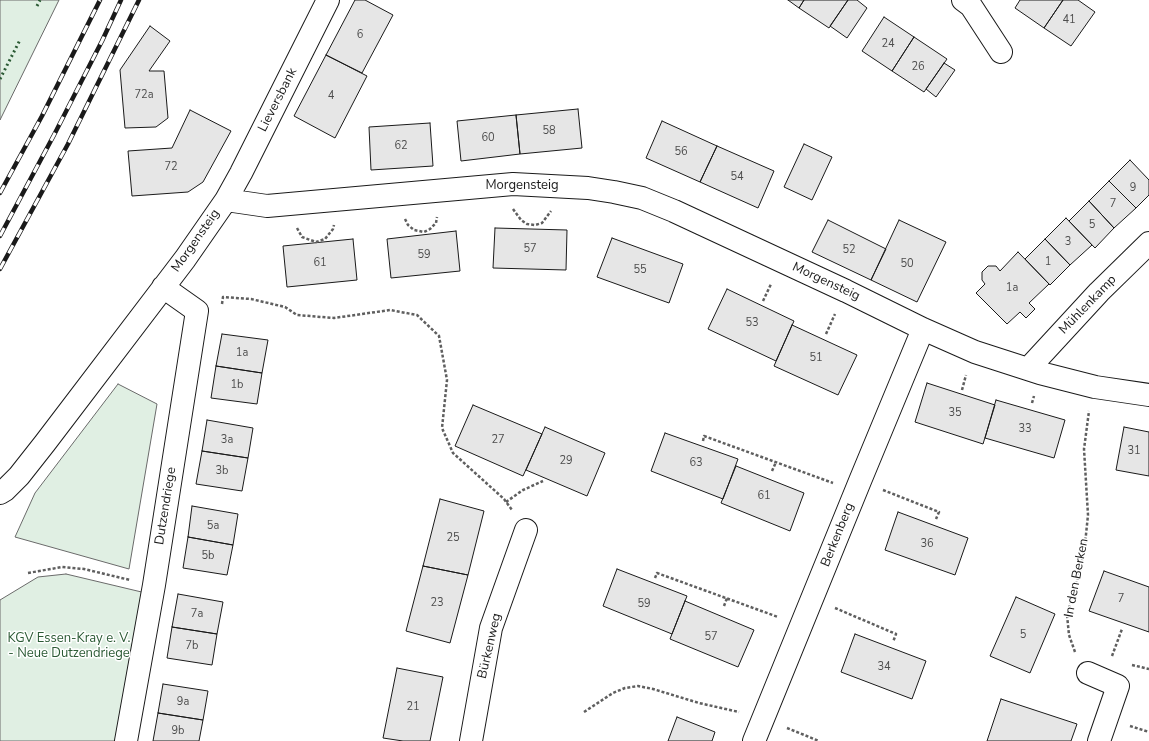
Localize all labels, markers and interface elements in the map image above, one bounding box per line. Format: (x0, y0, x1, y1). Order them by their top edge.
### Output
house number: 41 (1062, 13, 1076, 27)
house number: 6 (357, 28, 363, 42)
house number: 24 (881, 37, 895, 51)
house number: 26 (911, 60, 925, 74)
street label: Lieversbank (255, 65, 301, 135)
house number: 72a (134, 88, 154, 102)
house number: 4 (328, 89, 334, 103)
house number: 58 (542, 124, 556, 138)
house number: 60 (481, 131, 495, 145)
house number: 62 (394, 139, 408, 153)
house number: 56 (674, 145, 688, 159)
house number: 72 (164, 160, 178, 174)
house number: 54 (730, 170, 744, 184)
street label: Morgensteig (485, 178, 559, 194)
house number: 9 (1130, 181, 1136, 195)
house number: 7 (1110, 197, 1116, 211)
street label: Morgensteig (169, 207, 223, 275)
house number: 5 (1089, 218, 1095, 232)
house number: 3 (1065, 235, 1071, 249)
house number: 57 (523, 242, 537, 256)
house number: 52 (842, 243, 856, 257)
house number: 59 (417, 248, 431, 262)
house number: 1 (1045, 255, 1051, 269)
house number: 61 (313, 256, 327, 270)
house number: 50 (900, 257, 914, 271)
street label: Morgensteig (790, 259, 862, 305)
house number: 55 (633, 263, 647, 277)
street label: Mühlenkamp (1056, 272, 1120, 338)
house number: 1a (1006, 281, 1018, 295)
house number: 53 (745, 316, 759, 330)
house number: 1a (236, 346, 248, 360)
house number: 51 (809, 351, 823, 365)
house number: 1b (230, 378, 244, 392)
house number: 35 (948, 406, 962, 420)
house number: 33 (1018, 422, 1032, 436)
house number: 3a (221, 433, 233, 447)
house number: 27 (491, 433, 505, 447)
house number: 31 (1127, 444, 1141, 458)
house number: 29 (559, 454, 573, 468)
house number: 63 (689, 456, 703, 470)
house number: 3b (215, 464, 229, 478)
street label: Dutzendriege (152, 466, 180, 546)
house number: 61 (757, 489, 771, 503)
street label: Berkenberg (818, 501, 858, 569)
house number: 5a (207, 519, 219, 533)
house number: 25 (446, 531, 460, 545)
house number: 36 (920, 537, 934, 551)
street label: In den Berken (1062, 537, 1092, 619)
house number: 5b (201, 549, 215, 563)
house number: 7 (1118, 592, 1124, 606)
house number: 23 (430, 596, 444, 610)
house number: 59 (637, 597, 651, 611)
house number: 7a (191, 607, 203, 621)
street label: Bürkenweg (475, 612, 505, 680)
house number: 5 (1020, 628, 1026, 642)
house number: 57 (704, 630, 718, 644)
park label: KGV Essen-Kray e. V. - Neue Dutzendriege (7, 631, 131, 662)
house number: 7b (185, 639, 199, 653)
house number: 34 (877, 660, 891, 674)
house number: 9a (177, 695, 189, 709)
house number: 21 (406, 700, 420, 714)
house number: 9b (171, 724, 185, 738)

